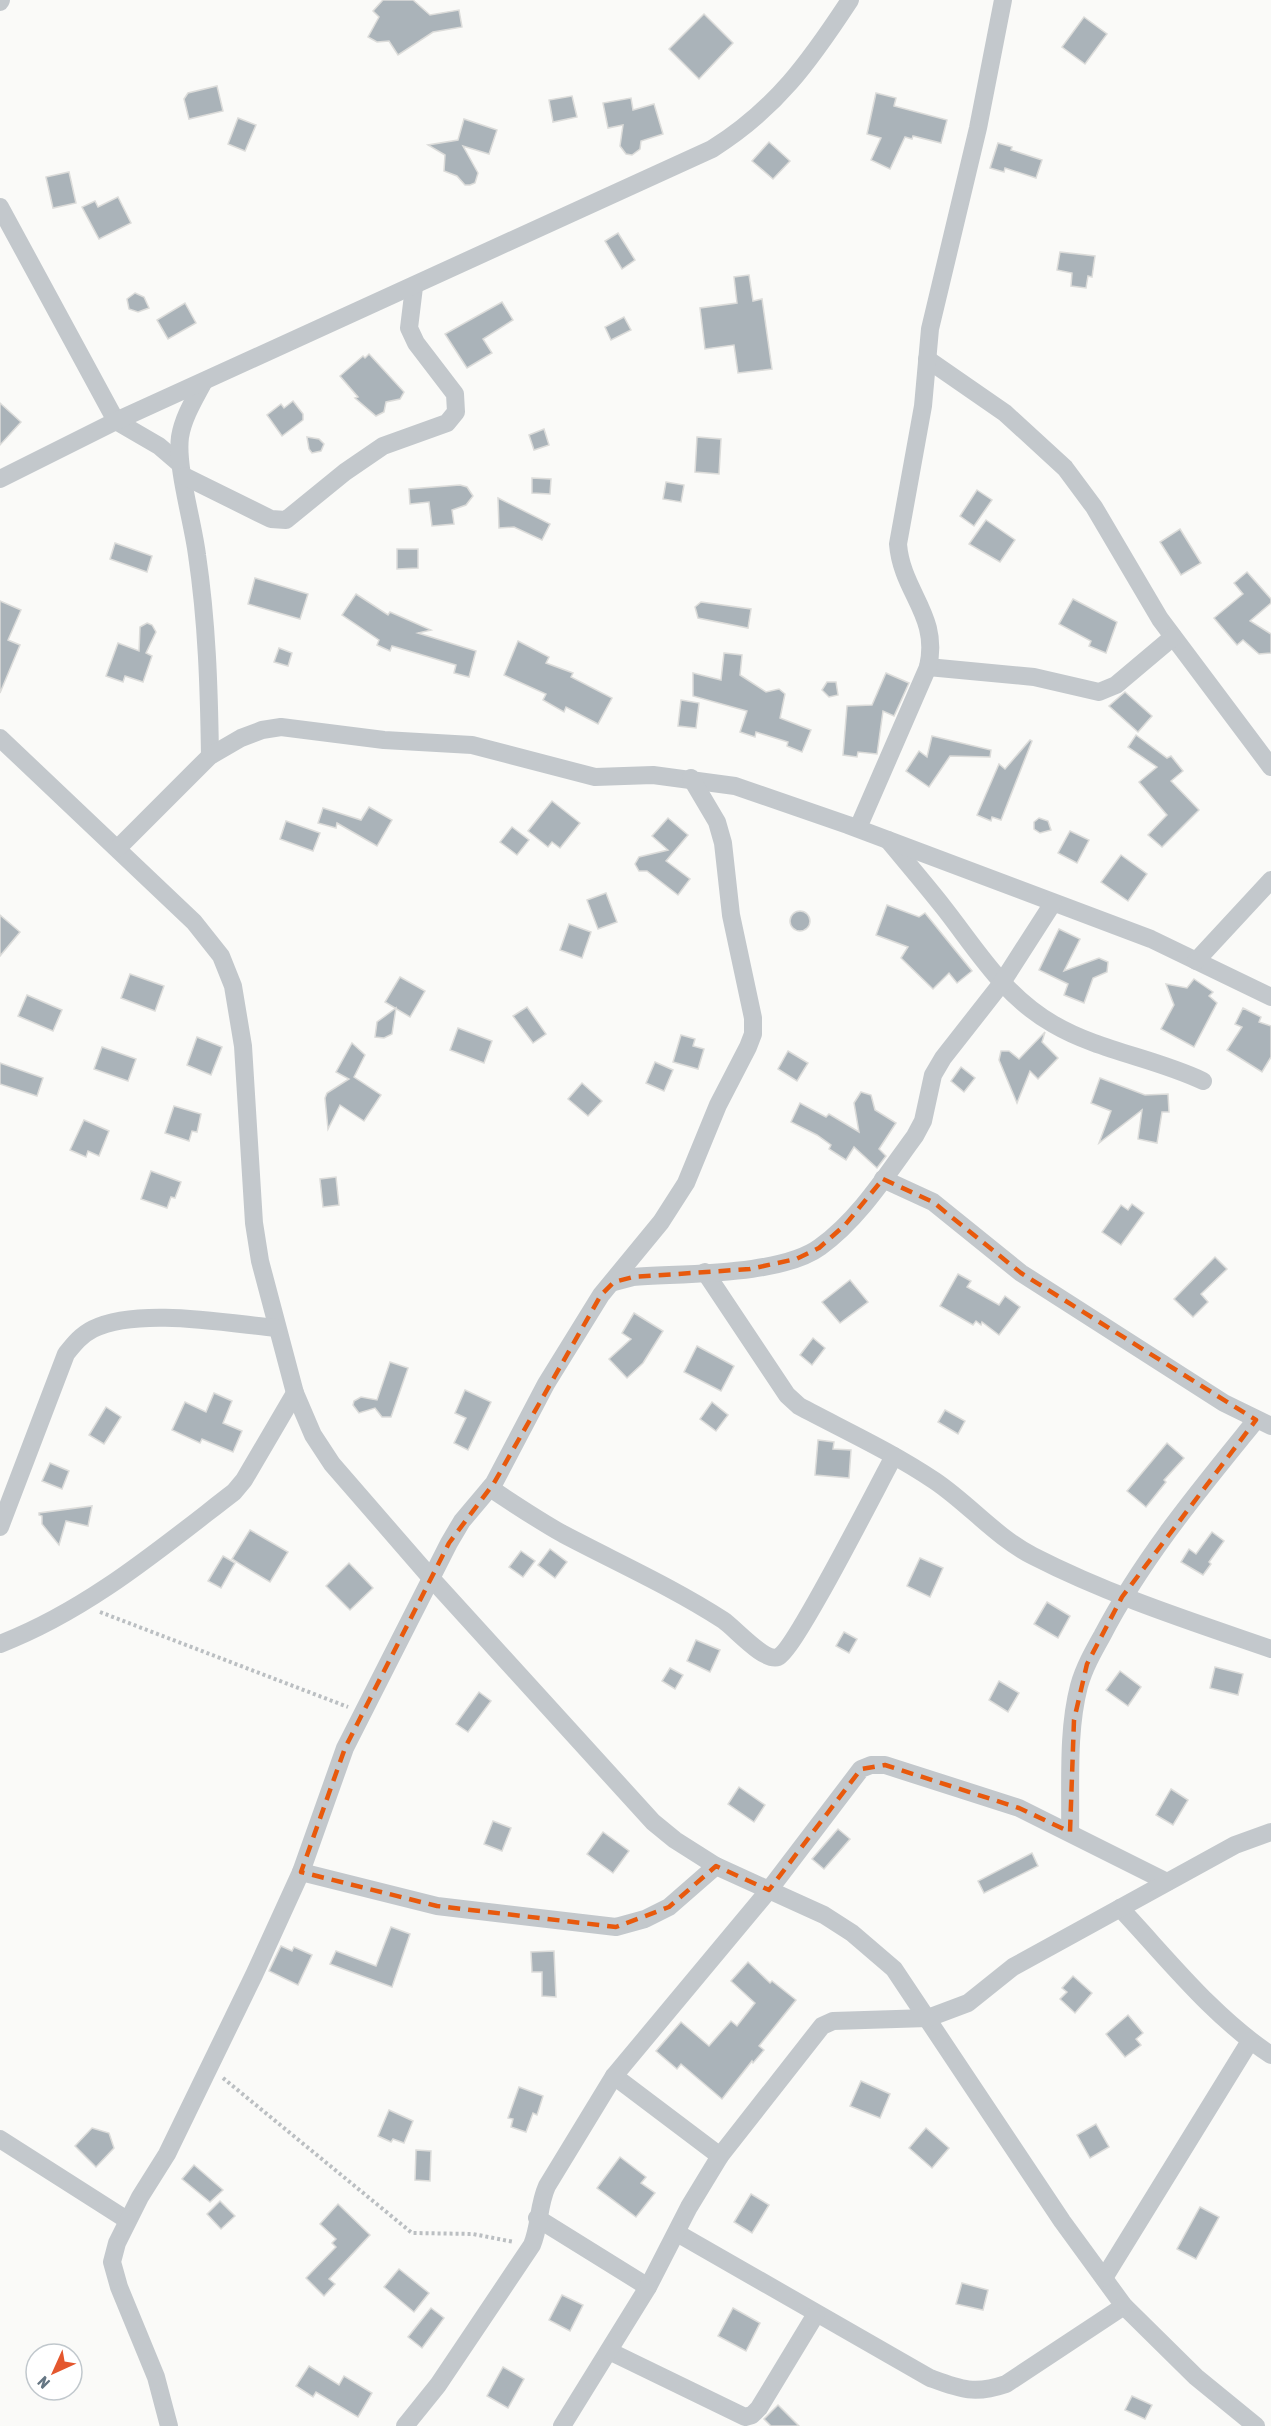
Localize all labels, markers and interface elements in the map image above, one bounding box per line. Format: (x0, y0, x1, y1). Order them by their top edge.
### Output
north arrow (24, 2342, 84, 2402)
text: N (34, 2373, 53, 2392)

